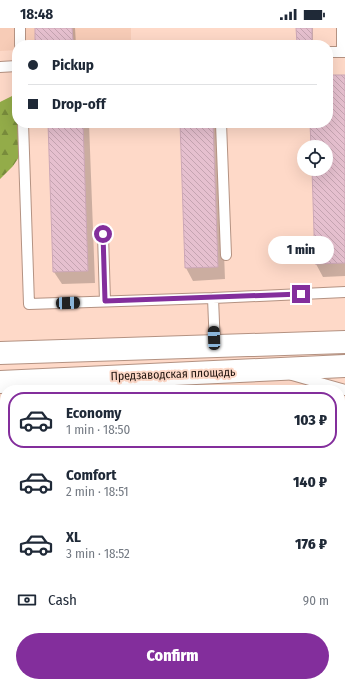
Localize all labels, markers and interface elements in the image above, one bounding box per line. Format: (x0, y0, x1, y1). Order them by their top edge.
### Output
text: 18:48 (20, 5, 53, 23)
text: Pickup (52, 56, 94, 74)
text: Drop-off (52, 95, 106, 113)
map controls (297, 140, 333, 176)
button: locate (297, 140, 333, 176)
route start (94, 225, 112, 243)
callout: 1 min (268, 236, 334, 264)
text: 1 min (287, 242, 315, 257)
route end (292, 285, 310, 303)
car (56, 297, 80, 309)
car (208, 326, 220, 350)
street label: Предзаводская площадь (110, 365, 236, 383)
icon: car (18, 402, 54, 438)
text: Economy (66, 404, 121, 422)
text: 103 ₽ (294, 411, 327, 429)
text: 1 min · 18:50 (66, 422, 130, 437)
icon: car (18, 464, 54, 500)
text: Comfort (66, 466, 117, 484)
text: 140 ₽ (293, 473, 327, 491)
text: 2 min · 18:51 (66, 484, 129, 499)
icon: car (18, 526, 54, 562)
text: XL (66, 528, 81, 546)
text: 176 ₽ (295, 535, 327, 553)
text: 3 min · 18:52 (66, 546, 130, 561)
icon: cash (16, 589, 38, 611)
text: Cash (48, 591, 77, 609)
text: 90 m (303, 593, 329, 608)
button: Confirm (16, 633, 329, 679)

